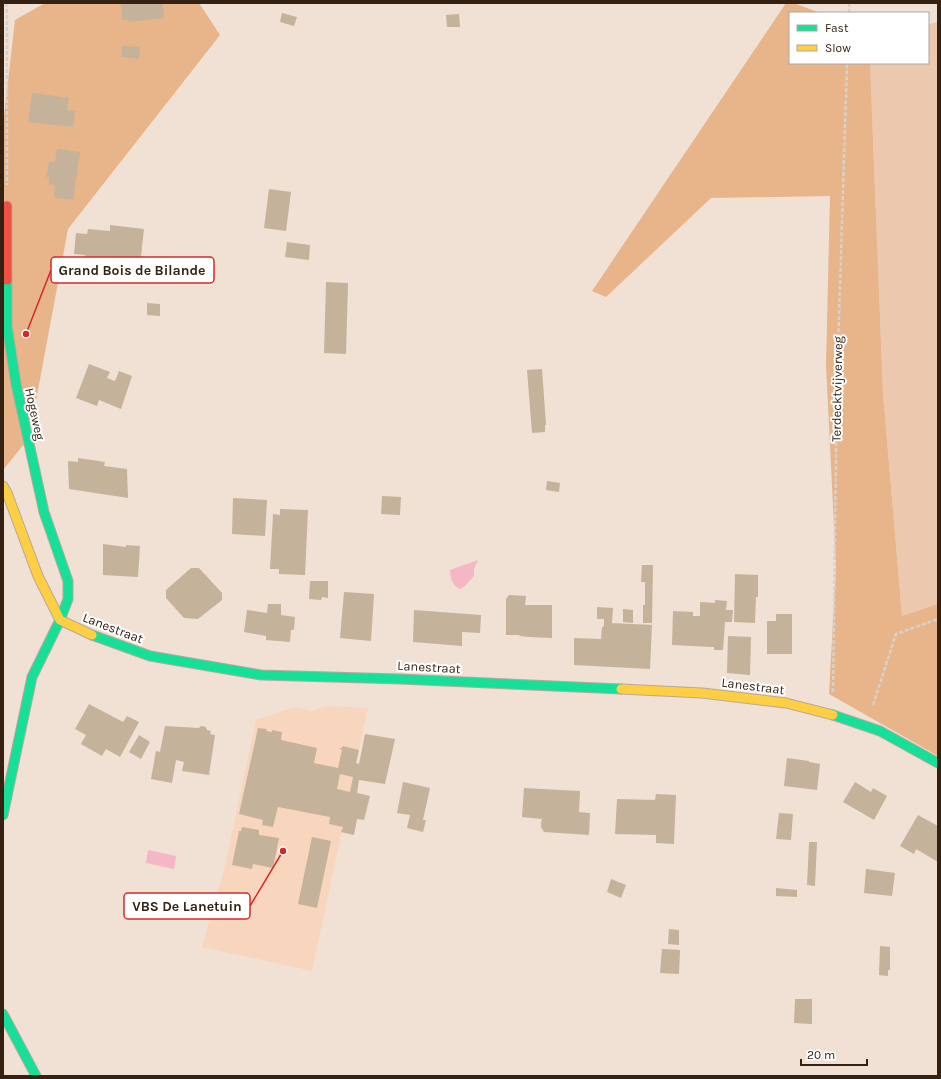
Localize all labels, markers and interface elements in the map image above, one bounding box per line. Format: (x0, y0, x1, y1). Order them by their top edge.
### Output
legend (789, 12, 929, 64)
text: Fast (825, 21, 849, 35)
text: Slow (825, 41, 851, 55)
callout: Grand Bois de Bilande (51, 257, 214, 283)
text: Grand Bois de Bilande (59, 262, 205, 279)
street label: Terdecktvijverweg (829, 335, 845, 442)
street label: Hogeweg (22, 386, 48, 442)
street label: Lanestraat (81, 610, 145, 646)
street label: Lanestraat (397, 658, 461, 676)
street label: Lanestraat (721, 675, 785, 697)
callout: VBS De Lanetuin (124, 893, 250, 919)
text: VBS De Lanetuin (132, 898, 242, 915)
scale bar (801, 1041, 867, 1067)
text: 20 m (807, 1048, 835, 1062)

